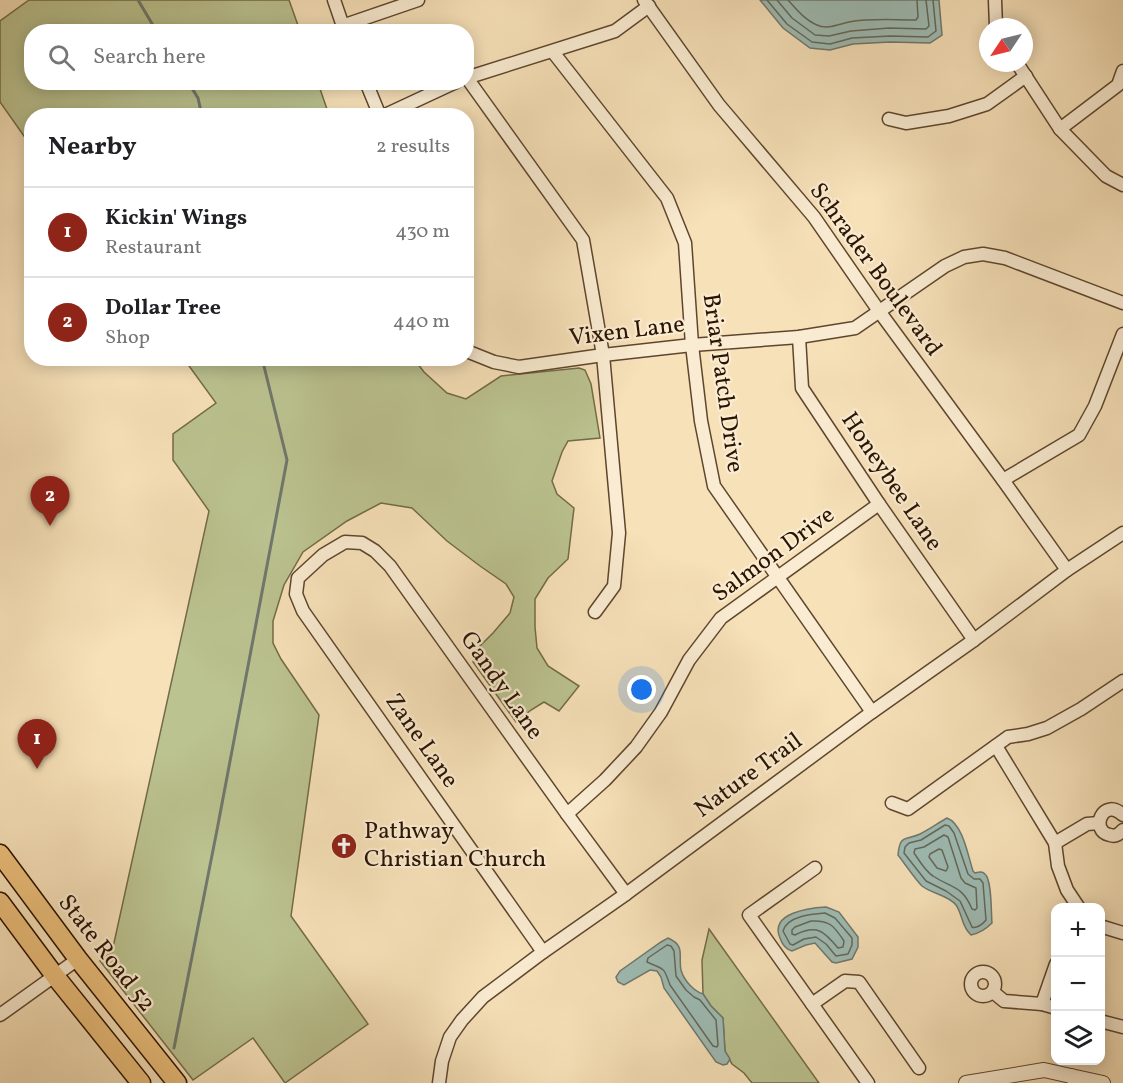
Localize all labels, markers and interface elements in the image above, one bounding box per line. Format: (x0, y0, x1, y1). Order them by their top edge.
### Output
north arrow (979, 18, 1033, 72)
search box (24, 24, 474, 90)
icon: search (45, 41, 78, 74)
text: Search here (93, 42, 206, 73)
text: Nearby (48, 129, 137, 165)
text: 2 results (376, 133, 450, 161)
street label: Schrader Boulevard (800, 176, 950, 364)
text: Kickin' Wings (105, 203, 247, 234)
text: 1 (63, 218, 72, 246)
text: 430 m (395, 218, 450, 246)
text: Restaurant (105, 234, 202, 262)
street label: Briar Patch Drive (693, 291, 751, 475)
text: Dollar Tree (105, 293, 221, 324)
text: 2 (62, 308, 73, 336)
text: 440 m (393, 308, 450, 336)
street label: Vixen Lane (567, 308, 687, 356)
text: Shop (105, 324, 150, 352)
street label: Honeybee Lane (832, 406, 950, 558)
pin: 2 (31, 476, 70, 526)
street label: Salmon Drive (706, 499, 842, 611)
street label: Gandy Lane (451, 625, 551, 747)
your location (627, 675, 656, 704)
street label: Zane Lane (376, 687, 466, 795)
pin: 1 (18, 720, 57, 769)
street label: Nature Trail (688, 725, 810, 827)
place label: Pathway Christian Church (364, 815, 546, 877)
church icon: Pathway Christian Church (329, 831, 359, 861)
street label: State Road 52 (49, 888, 163, 1020)
map controls (1051, 903, 1105, 1065)
button: + (1051, 903, 1105, 957)
button: − (1051, 957, 1105, 1011)
button: layers (1051, 1011, 1105, 1065)

